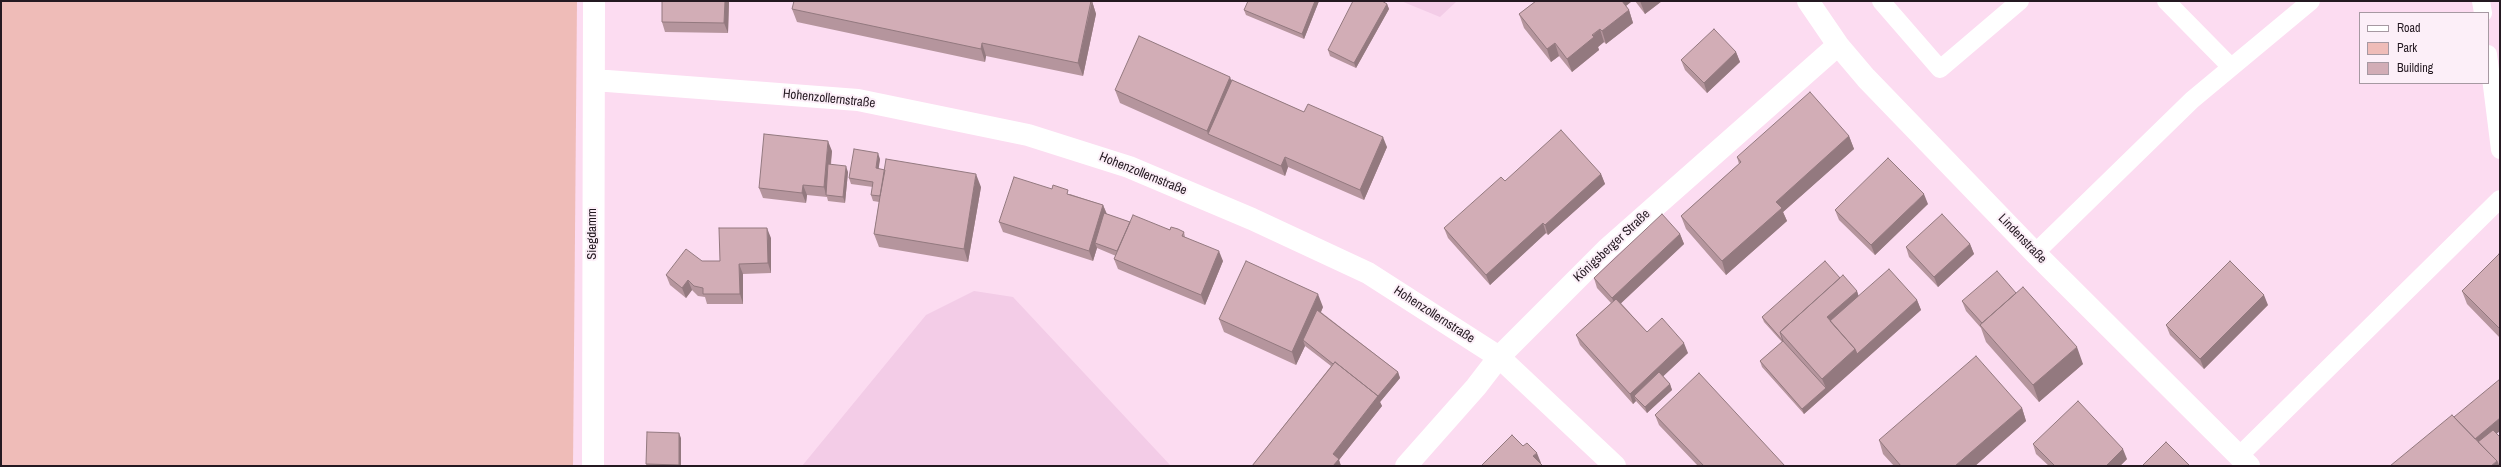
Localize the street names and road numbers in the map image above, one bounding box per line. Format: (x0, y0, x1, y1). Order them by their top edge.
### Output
street label: Hohenzollernstraße (782, 86, 876, 112)
street label: Hohenzollernstraße (1097, 149, 1189, 199)
street label: Königsberger Straße (1570, 207, 1654, 285)
street label: Siegdamm (585, 208, 601, 260)
street label: Lindenstraße (1995, 211, 2049, 267)
street label: Hohenzollernstraße (1391, 283, 1477, 347)

